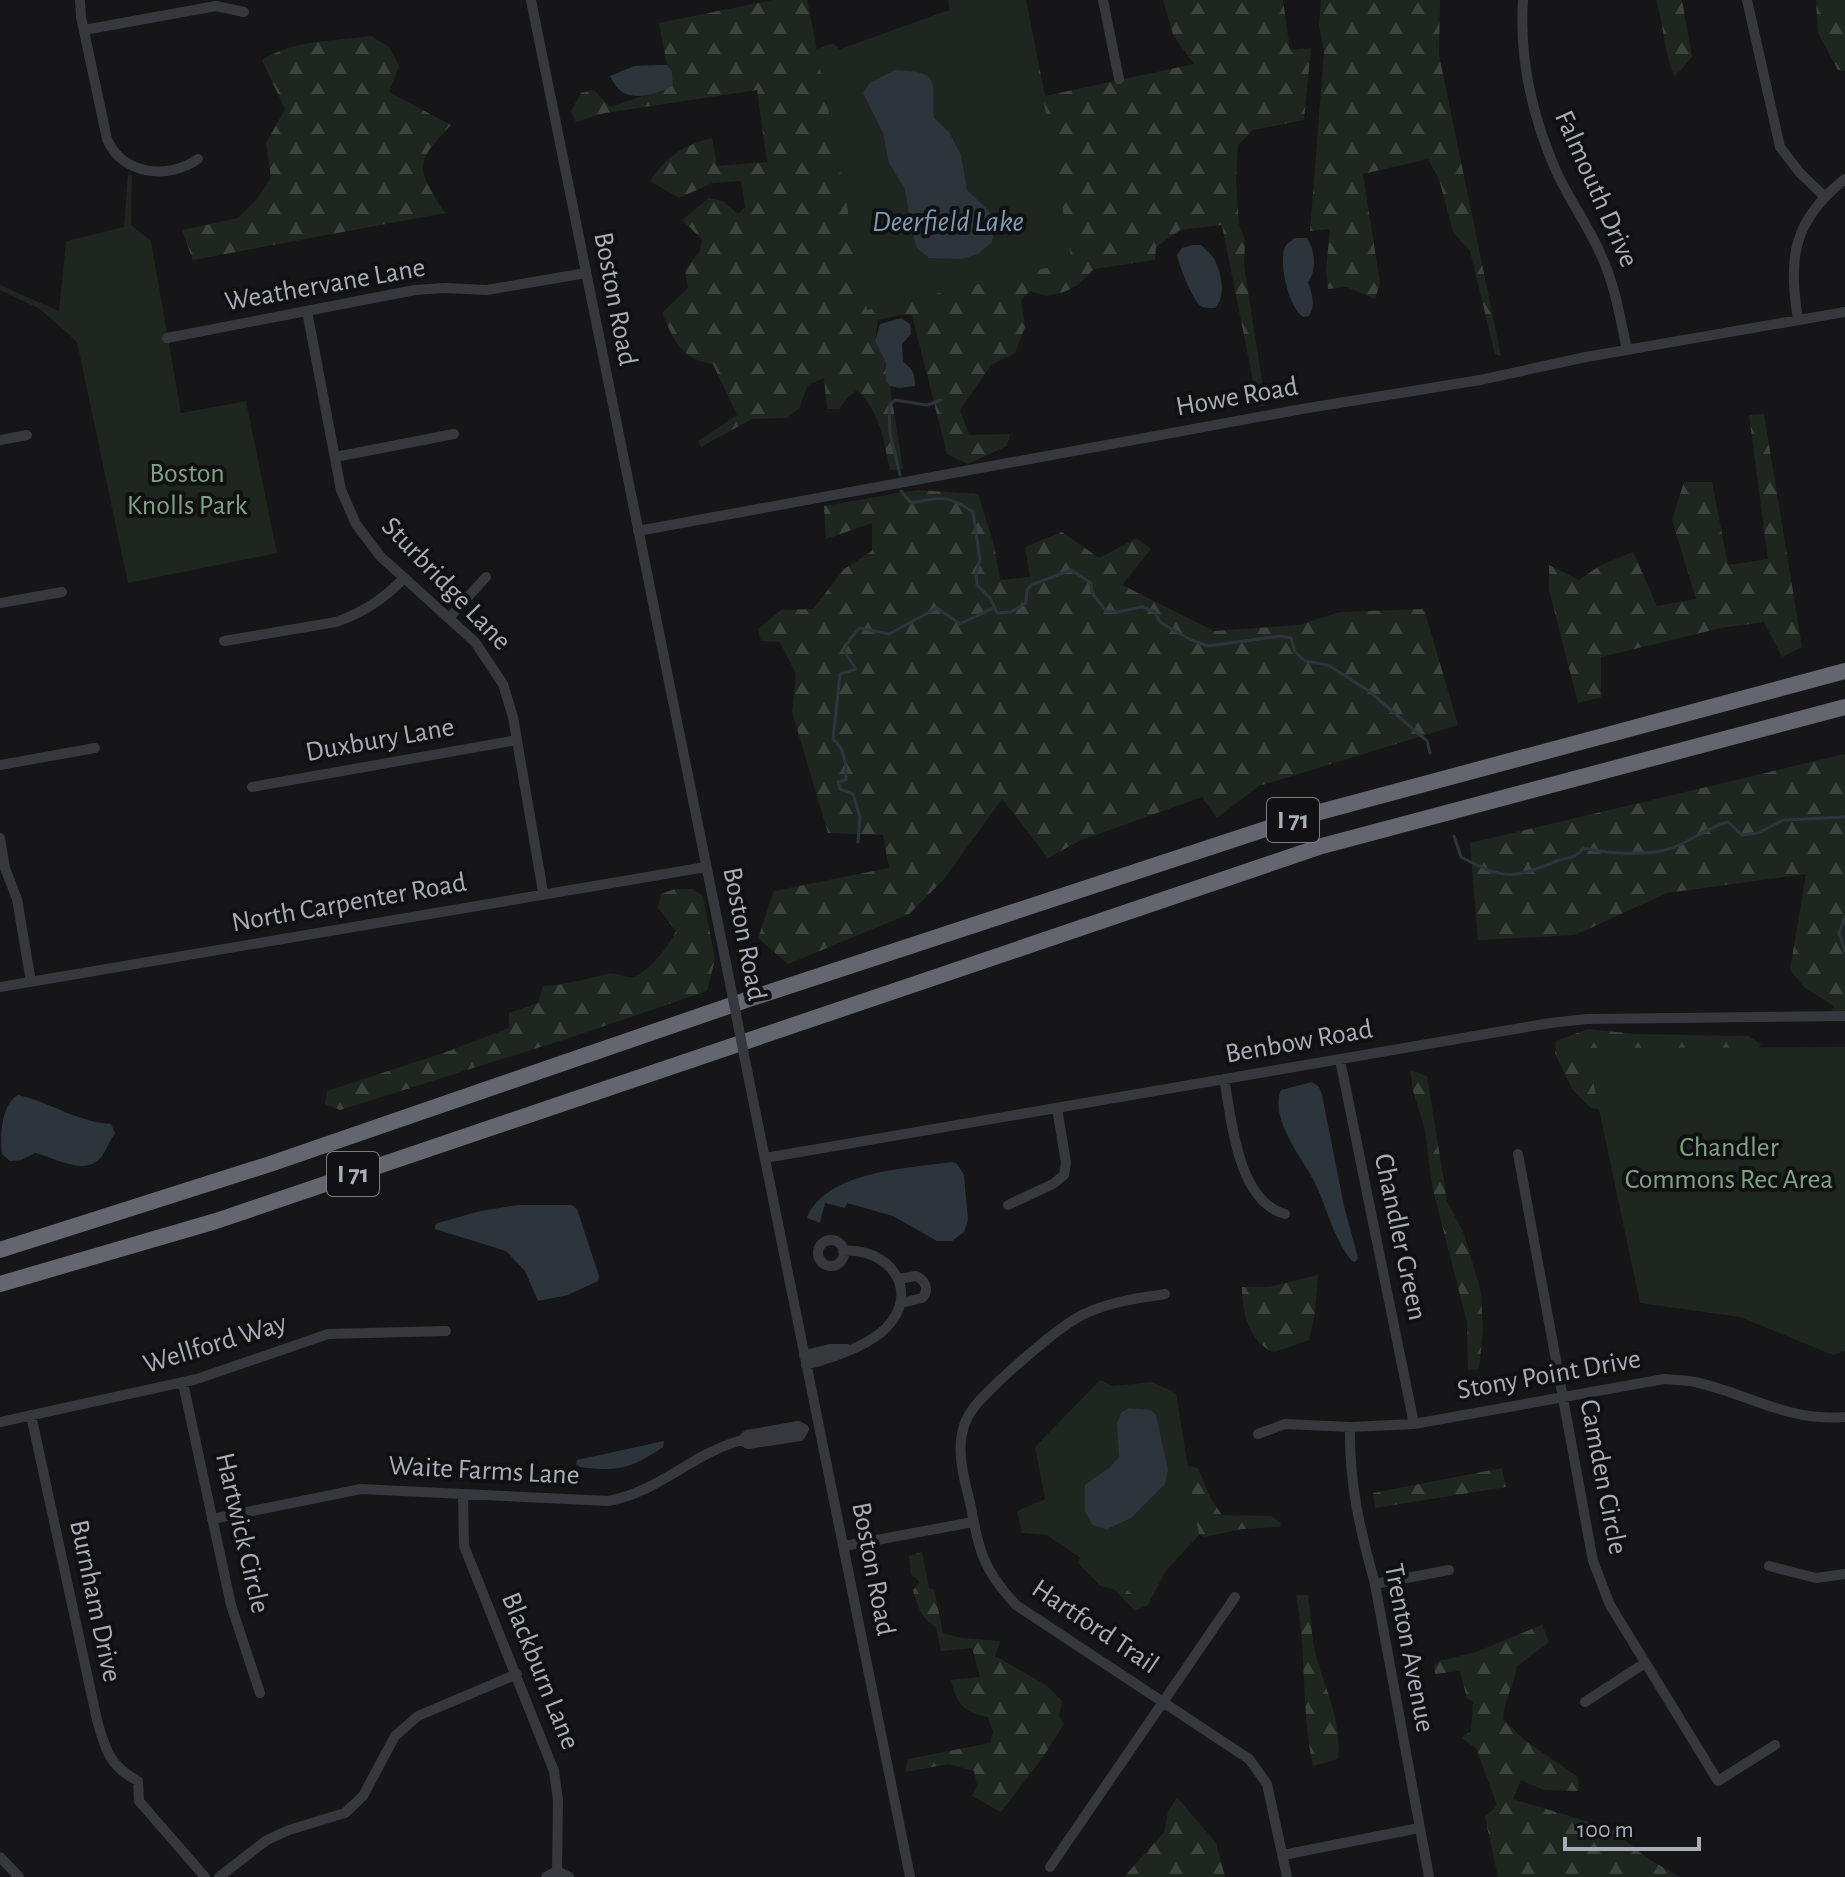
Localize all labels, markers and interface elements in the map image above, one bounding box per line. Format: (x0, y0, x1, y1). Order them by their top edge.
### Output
street label: Falmouth Drive (1549, 107, 1643, 271)
water label: Deerfield Lake (872, 207, 1024, 237)
street label: Boston Road (588, 230, 642, 368)
street label: Weathervane Lane (223, 254, 427, 316)
street label: Howe Road (1174, 372, 1300, 422)
park label: Boston Knolls Park (127, 460, 247, 520)
street label: Sturbridge Lane (376, 512, 516, 656)
street label: Duxbury Lane (303, 713, 457, 767)
road number: I 71 (1267, 798, 1319, 842)
street label: Boston Road (717, 865, 771, 1003)
street label: North Carpenter Road (229, 869, 469, 937)
street label: Benbow Road (1223, 1015, 1375, 1069)
park label: Chandler Commons Rec Area (1625, 1134, 1833, 1194)
street label: Chandler Green (1369, 1151, 1431, 1323)
road number: I 71 (327, 1152, 379, 1196)
street label: Wellford Way (140, 1309, 290, 1379)
street label: Stony Point Drive (1455, 1345, 1643, 1405)
street label: Camden Circle (1574, 1397, 1632, 1557)
street label: Hartwick Circle (210, 1450, 274, 1616)
street label: Waite Farms Lane (388, 1452, 580, 1490)
street label: Boston Road (846, 1500, 900, 1638)
street label: Burnham Drive (64, 1517, 126, 1685)
street label: Trenton Avenue (1379, 1561, 1439, 1735)
street label: Hartford Trail (1027, 1575, 1163, 1679)
street label: Blackburn Lane (496, 1589, 584, 1753)
scale bar (1565, 1801, 1699, 1851)
text: 100 m (1577, 1818, 1634, 1842)

